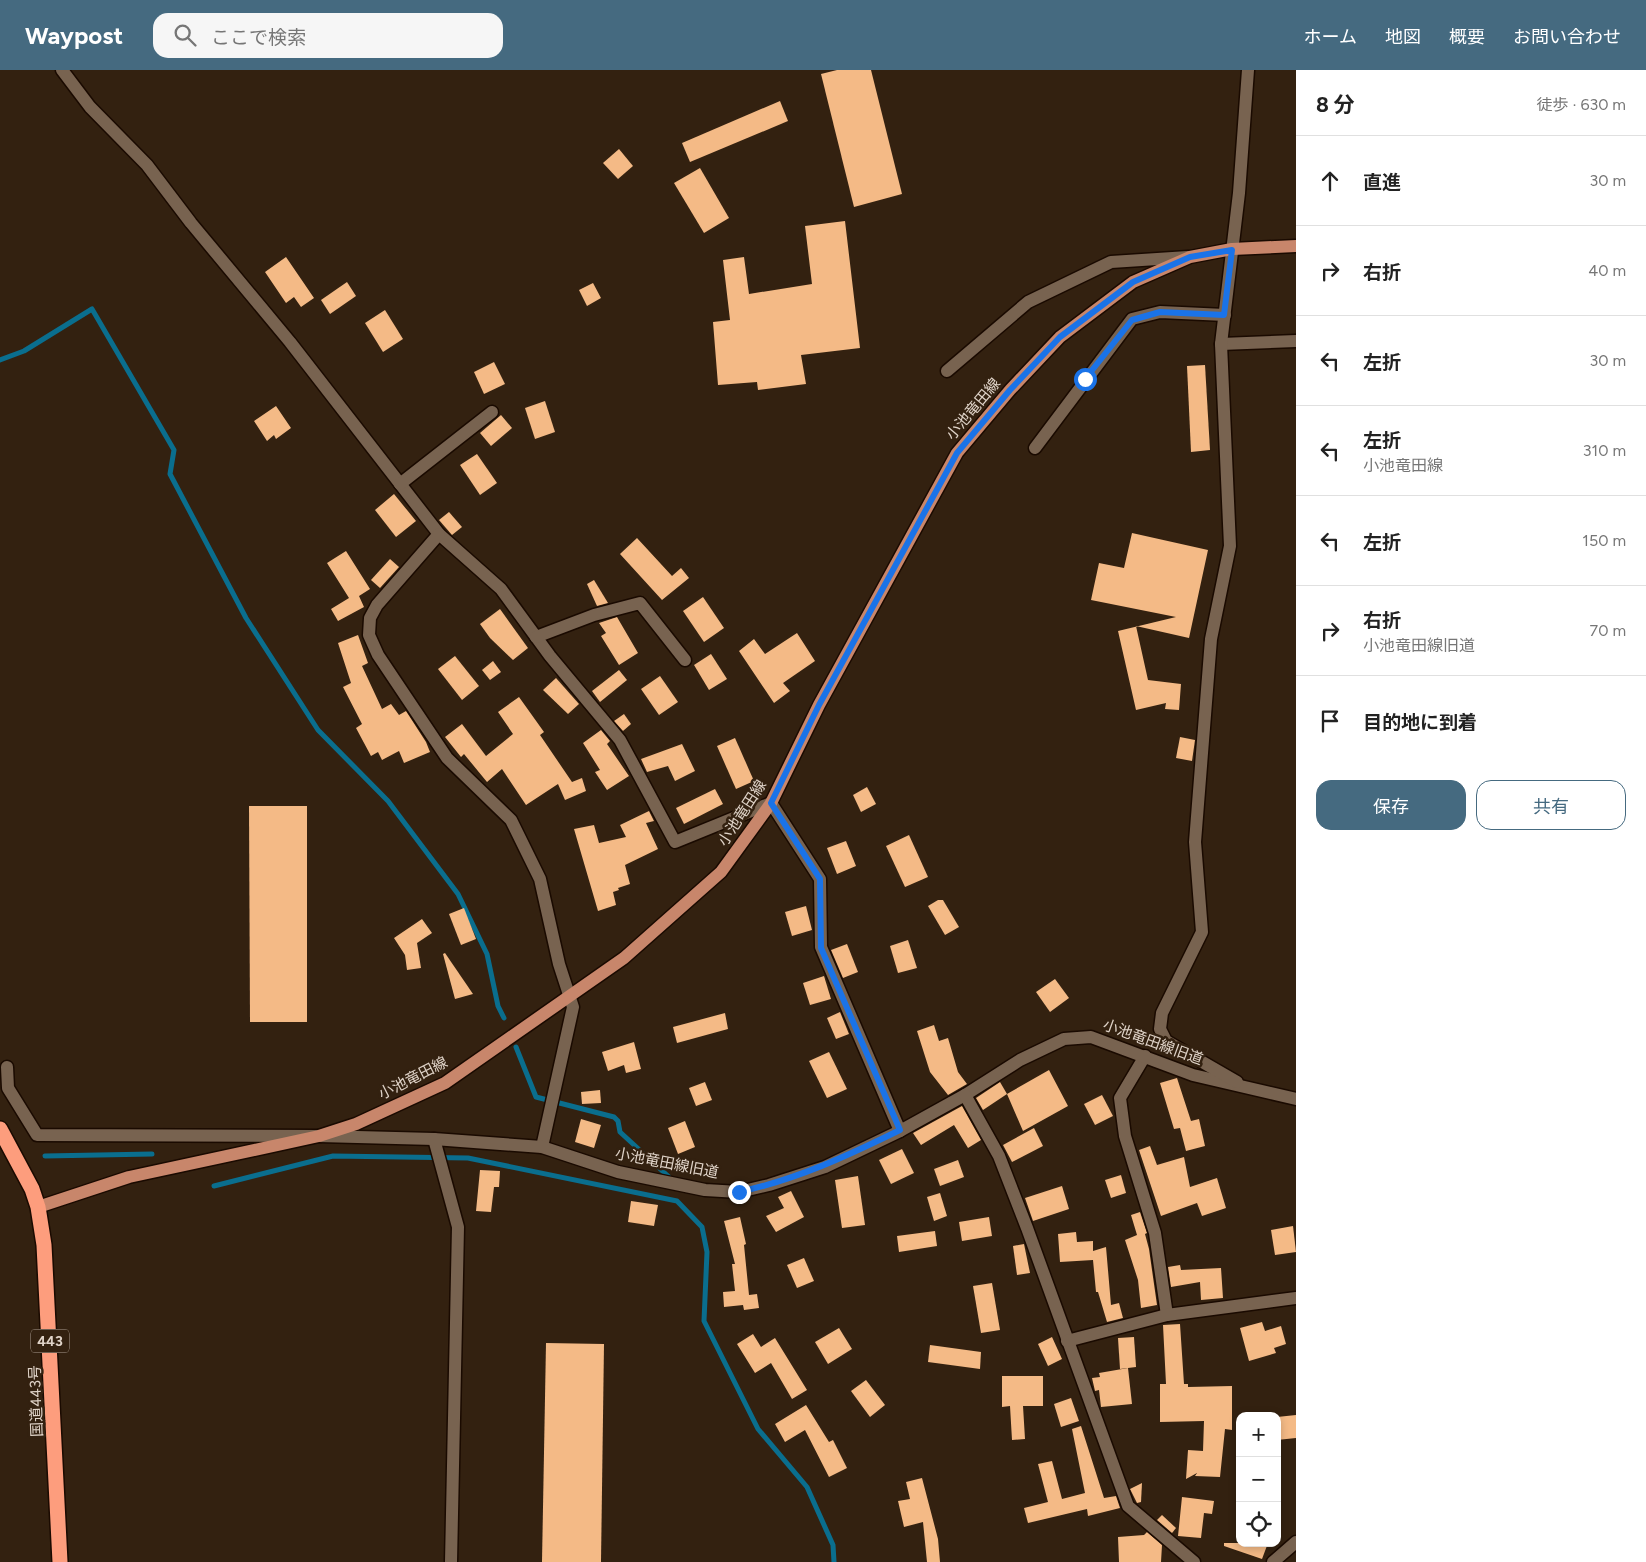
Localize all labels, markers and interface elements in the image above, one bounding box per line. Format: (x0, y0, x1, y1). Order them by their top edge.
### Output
search box (153, 13, 503, 58)
text: Waypost (25, 21, 123, 50)
icon: search (171, 21, 199, 49)
text: ここで検索 (211, 26, 306, 49)
text: ホーム (1304, 26, 1357, 48)
text: 地図 (1385, 26, 1421, 48)
text: 概要 (1449, 26, 1485, 48)
text: お問い合わせ (1513, 26, 1621, 48)
text: 8 分 (1316, 92, 1355, 117)
text: 徒歩 · 630 m (1536, 95, 1626, 114)
icon: ahead (1316, 167, 1344, 195)
text: 直進 (1363, 171, 1401, 194)
text: 30 m (1589, 171, 1626, 190)
icon: right (1316, 257, 1344, 285)
text: 右折 (1363, 261, 1401, 284)
text: 40 m (1588, 261, 1626, 280)
icon: left (1316, 347, 1344, 375)
text: 左折 (1363, 351, 1401, 374)
text: 30 m (1589, 351, 1626, 370)
route start (1074, 368, 1097, 391)
street label: 小池竜田線 (942, 374, 1004, 444)
text: 左折 (1363, 429, 1401, 452)
icon: left (1316, 437, 1344, 465)
text: 310 m (1583, 441, 1626, 460)
text: 小池竜田線 (1363, 456, 1443, 475)
icon: left (1316, 527, 1344, 555)
text: 左折 (1363, 531, 1401, 554)
text: 150 m (1582, 531, 1626, 550)
text: 右折 (1363, 609, 1401, 632)
icon: right (1316, 617, 1344, 645)
text: 70 m (1590, 621, 1626, 640)
text: 小池竜田線旧道 (1363, 636, 1475, 655)
icon: arrive (1316, 707, 1344, 735)
text: 目的地に到着 (1363, 711, 1477, 734)
street label: 小池竜田線 (714, 777, 770, 849)
button: 保存 (1316, 780, 1466, 830)
button: 共有 (1476, 780, 1626, 830)
street label: 小池竜田線旧道 (1101, 1016, 1205, 1068)
street label: 小池竜田線 (375, 1053, 451, 1103)
street label: 小池竜田線旧道 (614, 1144, 720, 1182)
route end (728, 1181, 751, 1204)
road number: 443 (31, 1330, 69, 1352)
street label: 国道443号 (26, 1365, 46, 1437)
map controls (1236, 1412, 1281, 1547)
button: + (1236, 1412, 1281, 1457)
button: − (1236, 1457, 1281, 1502)
button: locate (1236, 1502, 1281, 1547)

